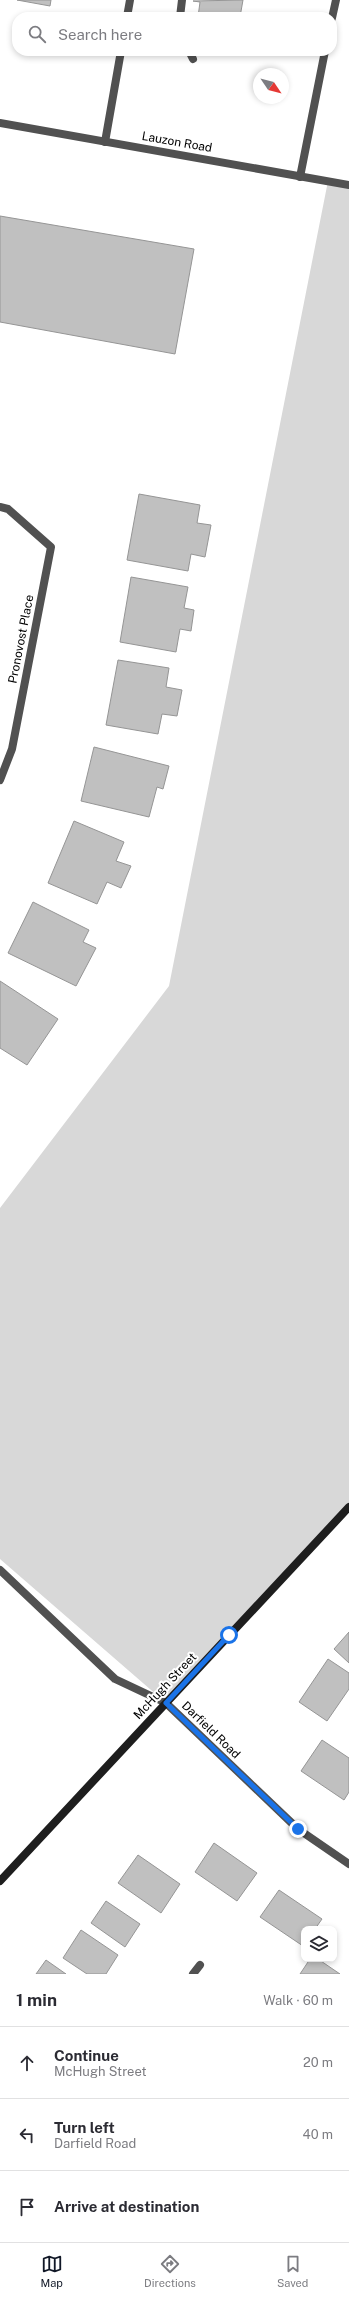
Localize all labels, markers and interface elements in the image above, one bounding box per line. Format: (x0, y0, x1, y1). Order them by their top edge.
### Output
search box (12, 12, 337, 56)
icon: search (26, 23, 48, 45)
text: Search here (58, 26, 142, 43)
north arrow (253, 68, 289, 104)
street label: Lauzon Road (141, 129, 213, 155)
street label: Pronovost Place (6, 593, 36, 684)
route start (220, 1626, 238, 1644)
street label: McHugh Street (131, 1650, 199, 1722)
street label: Darfield Road (179, 1699, 243, 1761)
route end (289, 1820, 307, 1838)
map controls (301, 1926, 337, 1962)
button: layers (301, 1926, 337, 1962)
text: 1 min (16, 1990, 57, 2010)
text: Walk · 60 m (263, 1993, 333, 2008)
text: Continue (54, 2047, 119, 2064)
icon: ahead (16, 2052, 38, 2074)
text: 20 m (303, 2055, 333, 2070)
text: McHugh Street (54, 2064, 147, 2079)
text: Turn left (54, 2119, 115, 2136)
icon: left (16, 2124, 38, 2146)
text: 40 m (302, 2127, 333, 2142)
text: Darfield Road (54, 2136, 136, 2151)
icon: arrive (16, 2196, 38, 2218)
text: Arrive at destination (54, 2198, 199, 2215)
tab: Map (41, 2253, 63, 2289)
tab: Directions (144, 2253, 196, 2289)
tab: Saved (277, 2253, 308, 2289)

